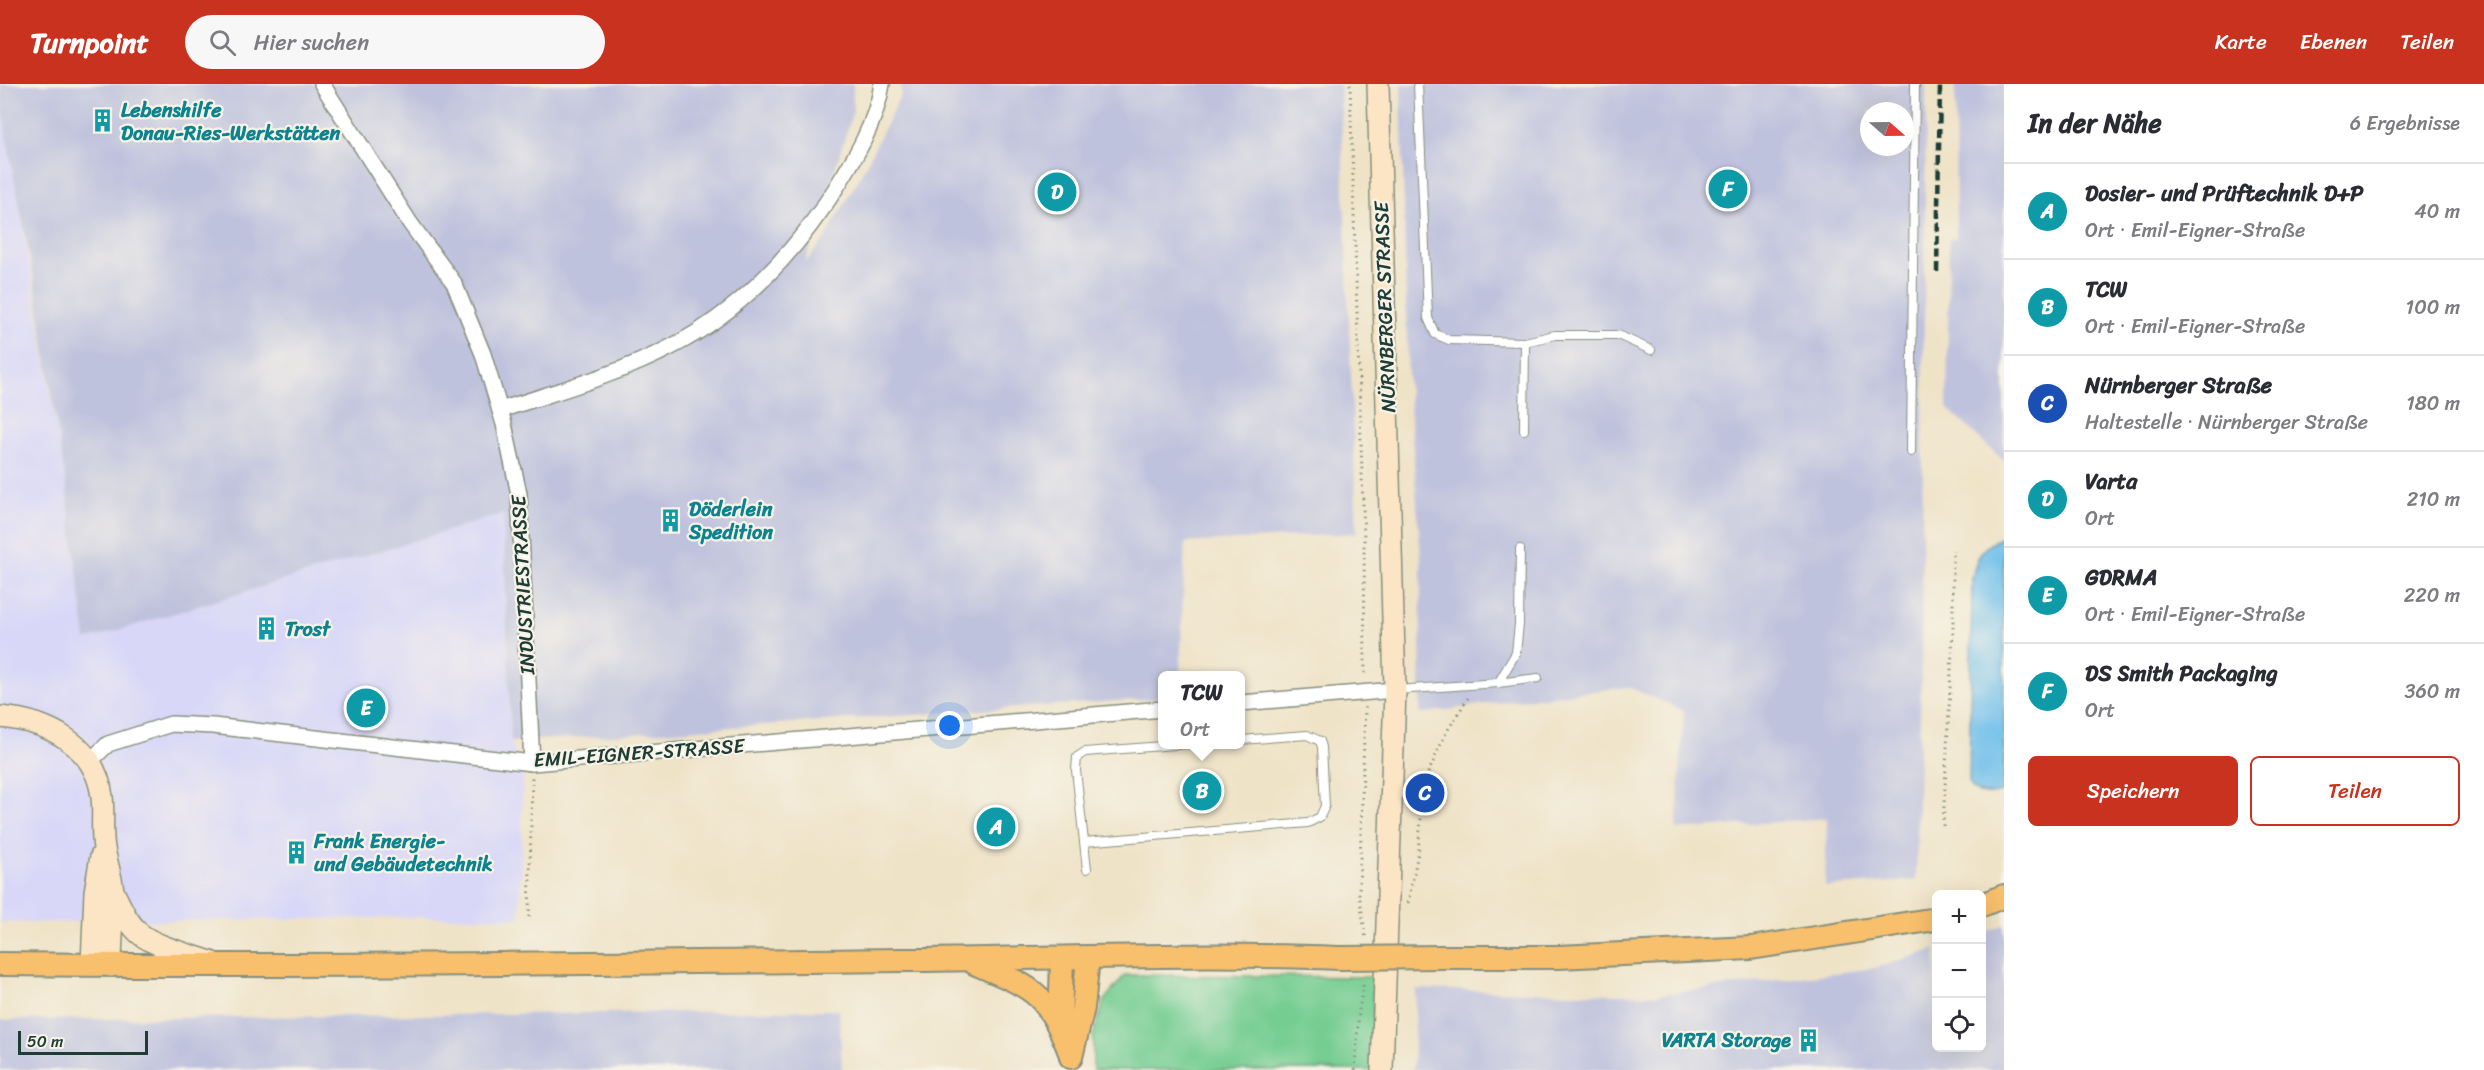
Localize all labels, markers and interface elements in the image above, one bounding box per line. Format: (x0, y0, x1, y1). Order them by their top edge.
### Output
search box (185, 15, 605, 69)
text: Turnpoint (30, 18, 149, 67)
text: Hier suchen (254, 23, 369, 62)
text: Karte (2215, 23, 2267, 61)
text: Ebenen (2300, 23, 2367, 61)
text: Teilen (2400, 23, 2454, 61)
icon: search (206, 26, 239, 59)
place label: Lebenshilfe Donau-Ries-Werkstätten (121, 93, 341, 151)
text: In der Nähe (2028, 100, 2162, 146)
north arrow (1860, 102, 1914, 156)
text: 6 Ergebnisse (2350, 106, 2460, 141)
building icon: Lebenshilfe Donau-Ries-Werkstätten (90, 108, 116, 134)
pin: F (1708, 166, 1748, 212)
pin: D (1038, 170, 1076, 214)
text: Dosier- und Prüftechnik D+P (2085, 174, 2364, 213)
text: A (2041, 194, 2054, 229)
text: 40 m (2414, 194, 2460, 229)
street label: NÜRNBERGER STRASSE (1364, 199, 1406, 413)
text: Ort · Emil-Eigner-Straße (2085, 213, 2305, 248)
text: TCW (2085, 270, 2127, 309)
text: B (2041, 290, 2054, 325)
text: 100 m (2406, 290, 2460, 325)
text: Ort · Emil-Eigner-Straße (2085, 309, 2305, 344)
text: Nürnberger Straße (2085, 366, 2272, 405)
text: C (2041, 386, 2054, 421)
text: 180 m (2406, 386, 2460, 421)
text: Haltestelle · Nürnberger Straße (2085, 405, 2368, 440)
text: Varta (2085, 462, 2137, 501)
text: D (2042, 482, 2053, 517)
text: 210 m (2407, 482, 2460, 517)
place label: Döderlein Spedition (688, 492, 773, 550)
street label: INDUSTRIESTRASSE (501, 493, 545, 676)
text: Ort (2085, 501, 2115, 536)
building icon: Döderlein Spedition (658, 508, 684, 534)
text: GDRMA (2085, 558, 2157, 597)
text: E (2042, 578, 2053, 613)
text: 220 m (2404, 578, 2460, 613)
text: Ort · Emil-Eigner-Straße (2085, 597, 2305, 632)
place label: Trost (285, 612, 332, 647)
building icon: Trost (254, 616, 280, 642)
text: DS Smith Packaging (2085, 654, 2278, 693)
popup (1158, 671, 1245, 749)
text: TCW (1180, 673, 1223, 712)
text: F (2042, 674, 2053, 709)
text: 360 m (2404, 674, 2460, 709)
pin: E (346, 686, 386, 730)
text: Ort (2085, 693, 2115, 728)
your location (935, 711, 964, 740)
text: Ort (1180, 712, 1210, 747)
street label: EMIL-EIGNER-STRASSE (532, 728, 747, 778)
button: Speichern (2028, 756, 2238, 826)
button: Teilen (2250, 756, 2460, 826)
pin: B (1182, 768, 1222, 814)
pin: C (1406, 770, 1444, 816)
pin: A (976, 804, 1016, 850)
place label: Frank Energie- und Gebäudetechnik (313, 824, 493, 882)
building icon: Frank Energie- und Gebäudetechnik (283, 840, 309, 866)
map controls (1932, 890, 1986, 1052)
button: + (1932, 890, 1986, 944)
button: − (1932, 944, 1986, 998)
button: locate (1932, 998, 1986, 1052)
place label: VARTA Storage (1662, 1023, 1791, 1058)
text: 50 m (27, 1027, 63, 1056)
building icon: VARTA Storage (1796, 1027, 1822, 1053)
scale bar (18, 1028, 148, 1056)

